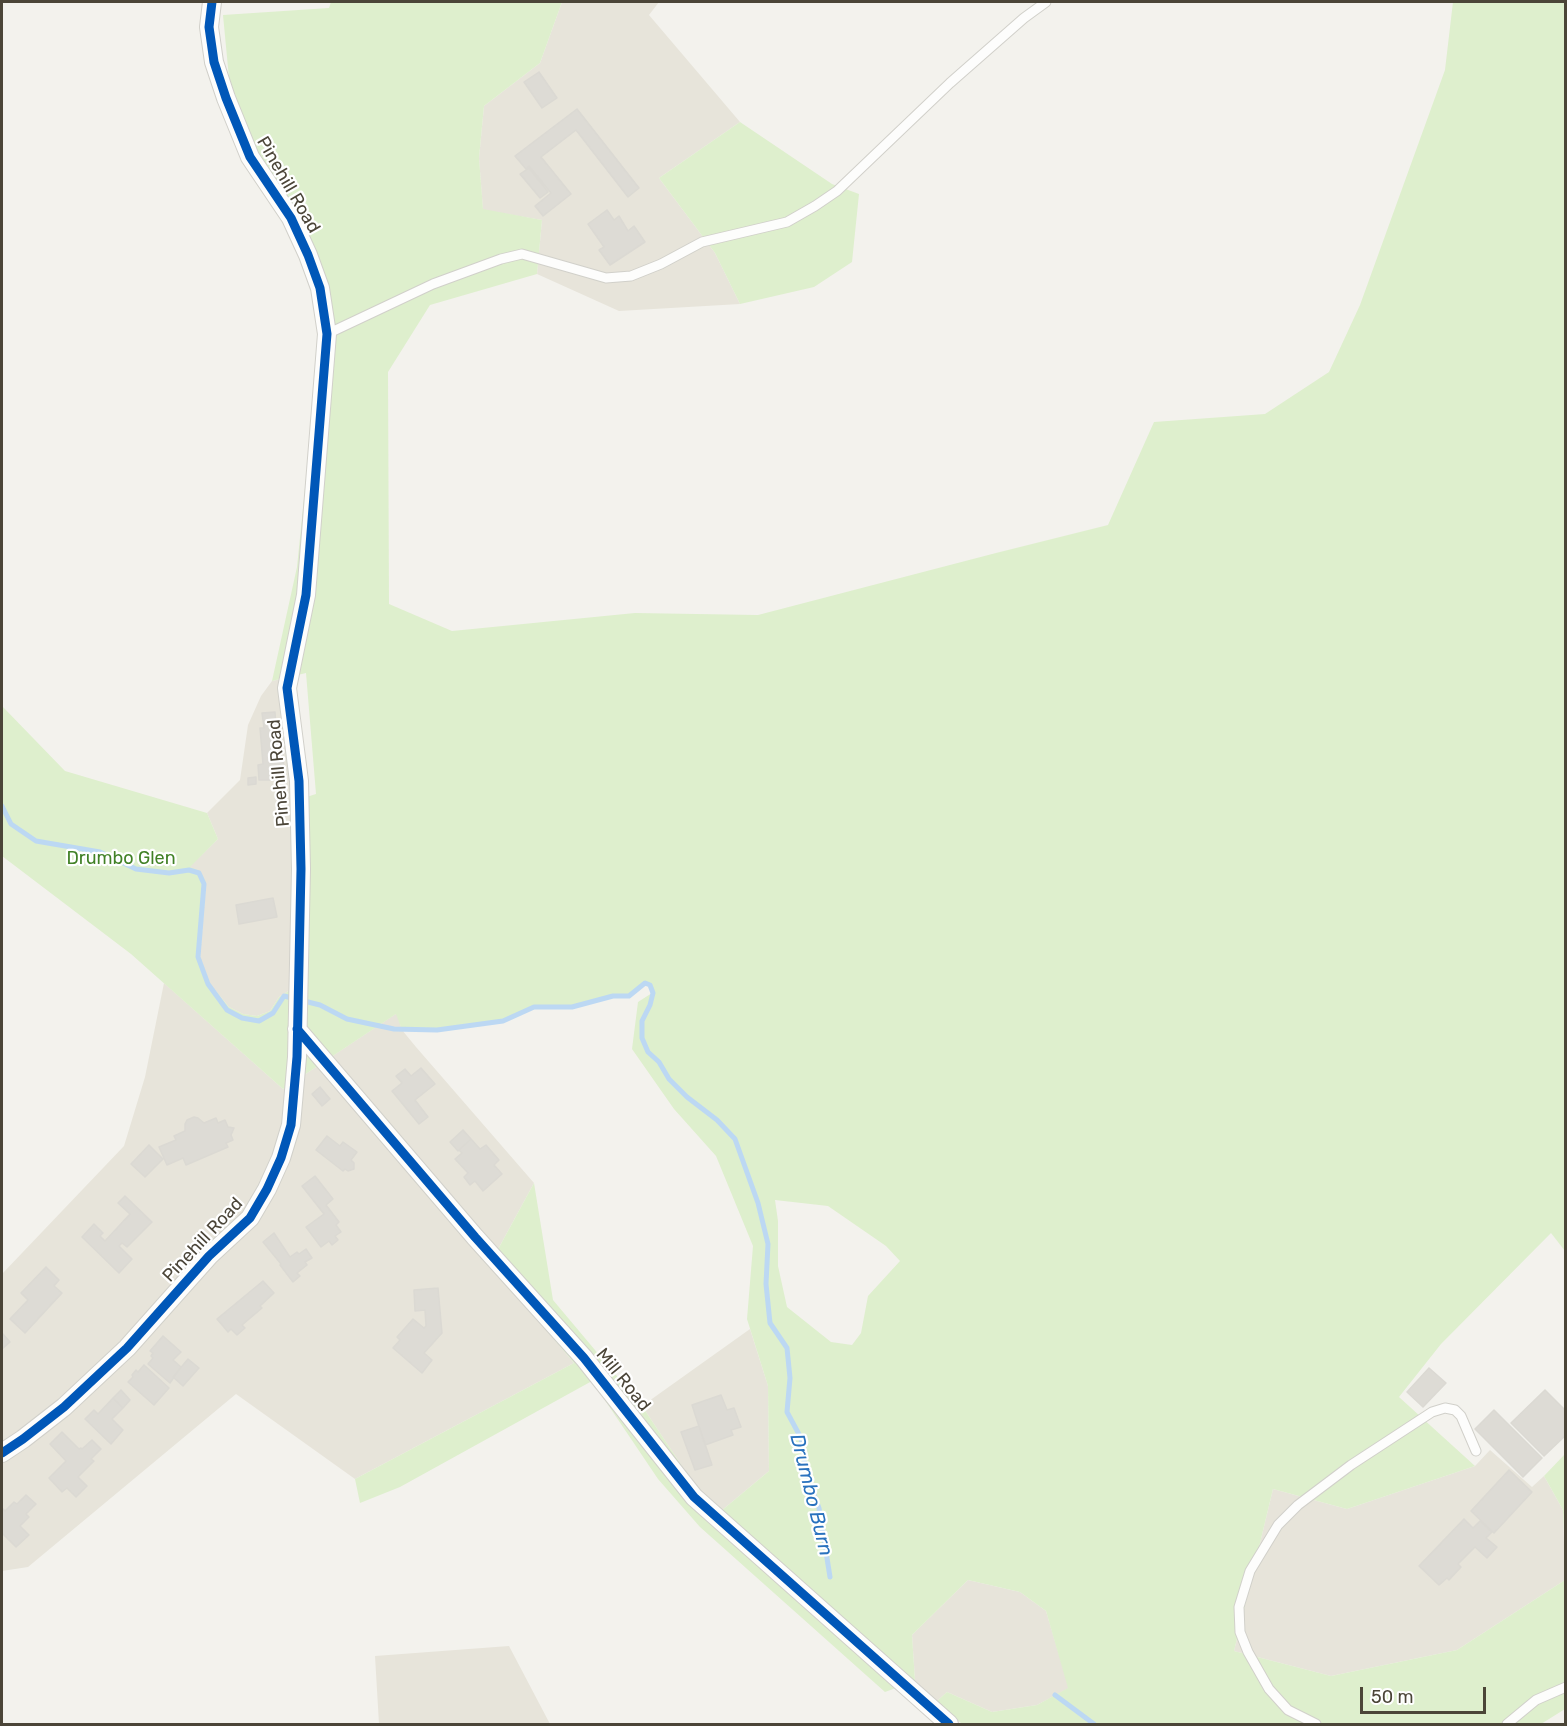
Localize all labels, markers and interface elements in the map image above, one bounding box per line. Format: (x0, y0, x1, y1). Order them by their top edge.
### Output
street label: Pinehill Road (252, 133, 324, 237)
street label: Pinehill Road (264, 718, 294, 828)
park label: Drumbo Glen (66, 848, 176, 870)
street label: Pinehill Road (158, 1193, 248, 1287)
street label: Mill Road (591, 1344, 655, 1416)
water label: Drumbo Burn (784, 1432, 838, 1558)
scale bar (1363, 1675, 1489, 1713)
text: 50 m (1371, 1686, 1414, 1708)

